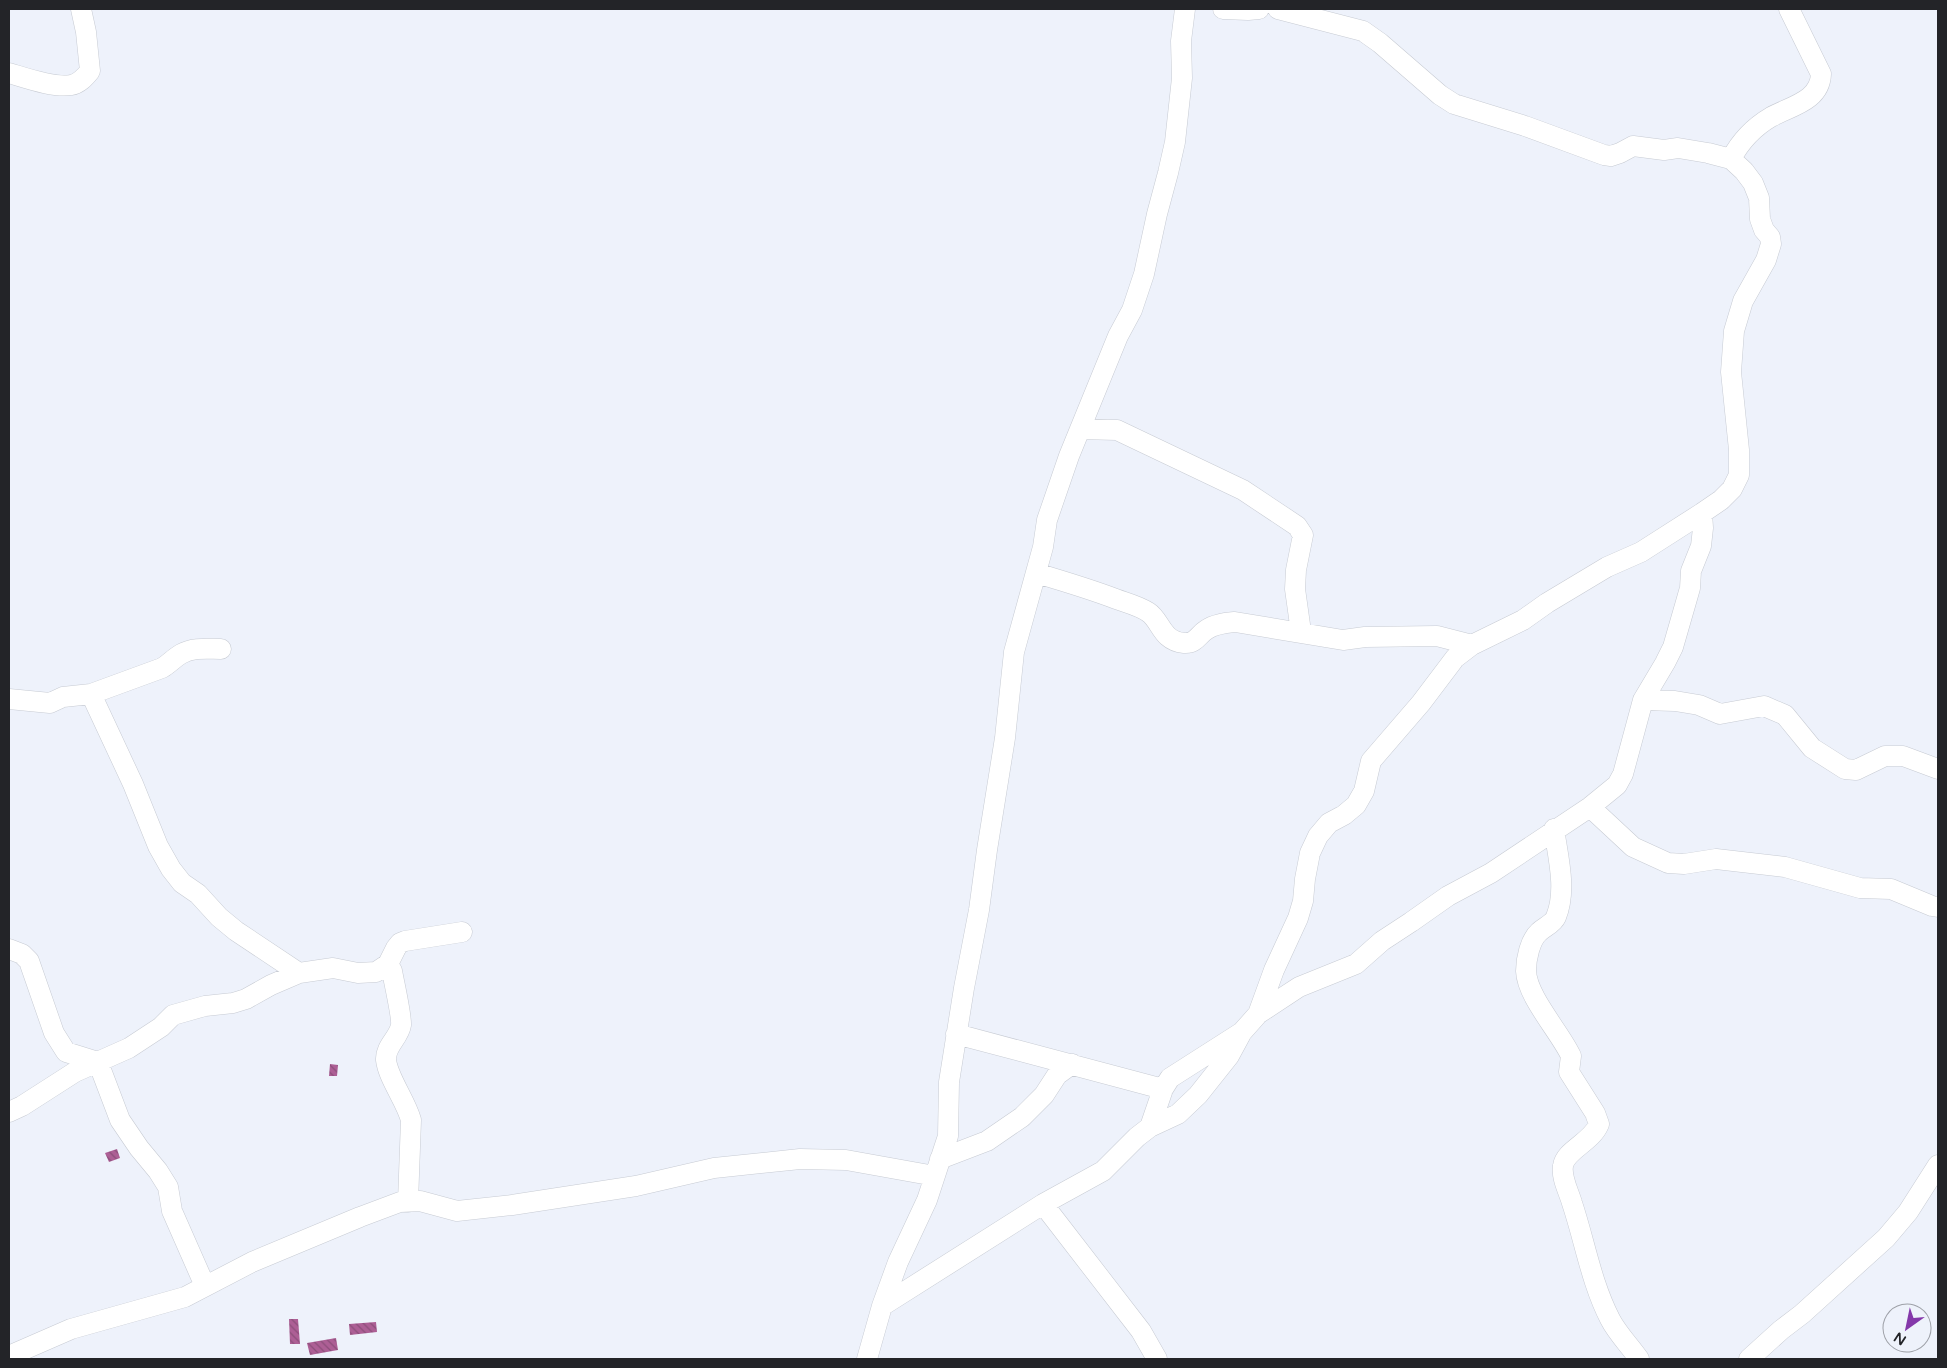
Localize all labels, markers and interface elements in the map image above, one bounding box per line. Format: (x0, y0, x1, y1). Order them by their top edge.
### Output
north arrow (1882, 1303, 1932, 1353)
text: N (1891, 1328, 1910, 1349)

